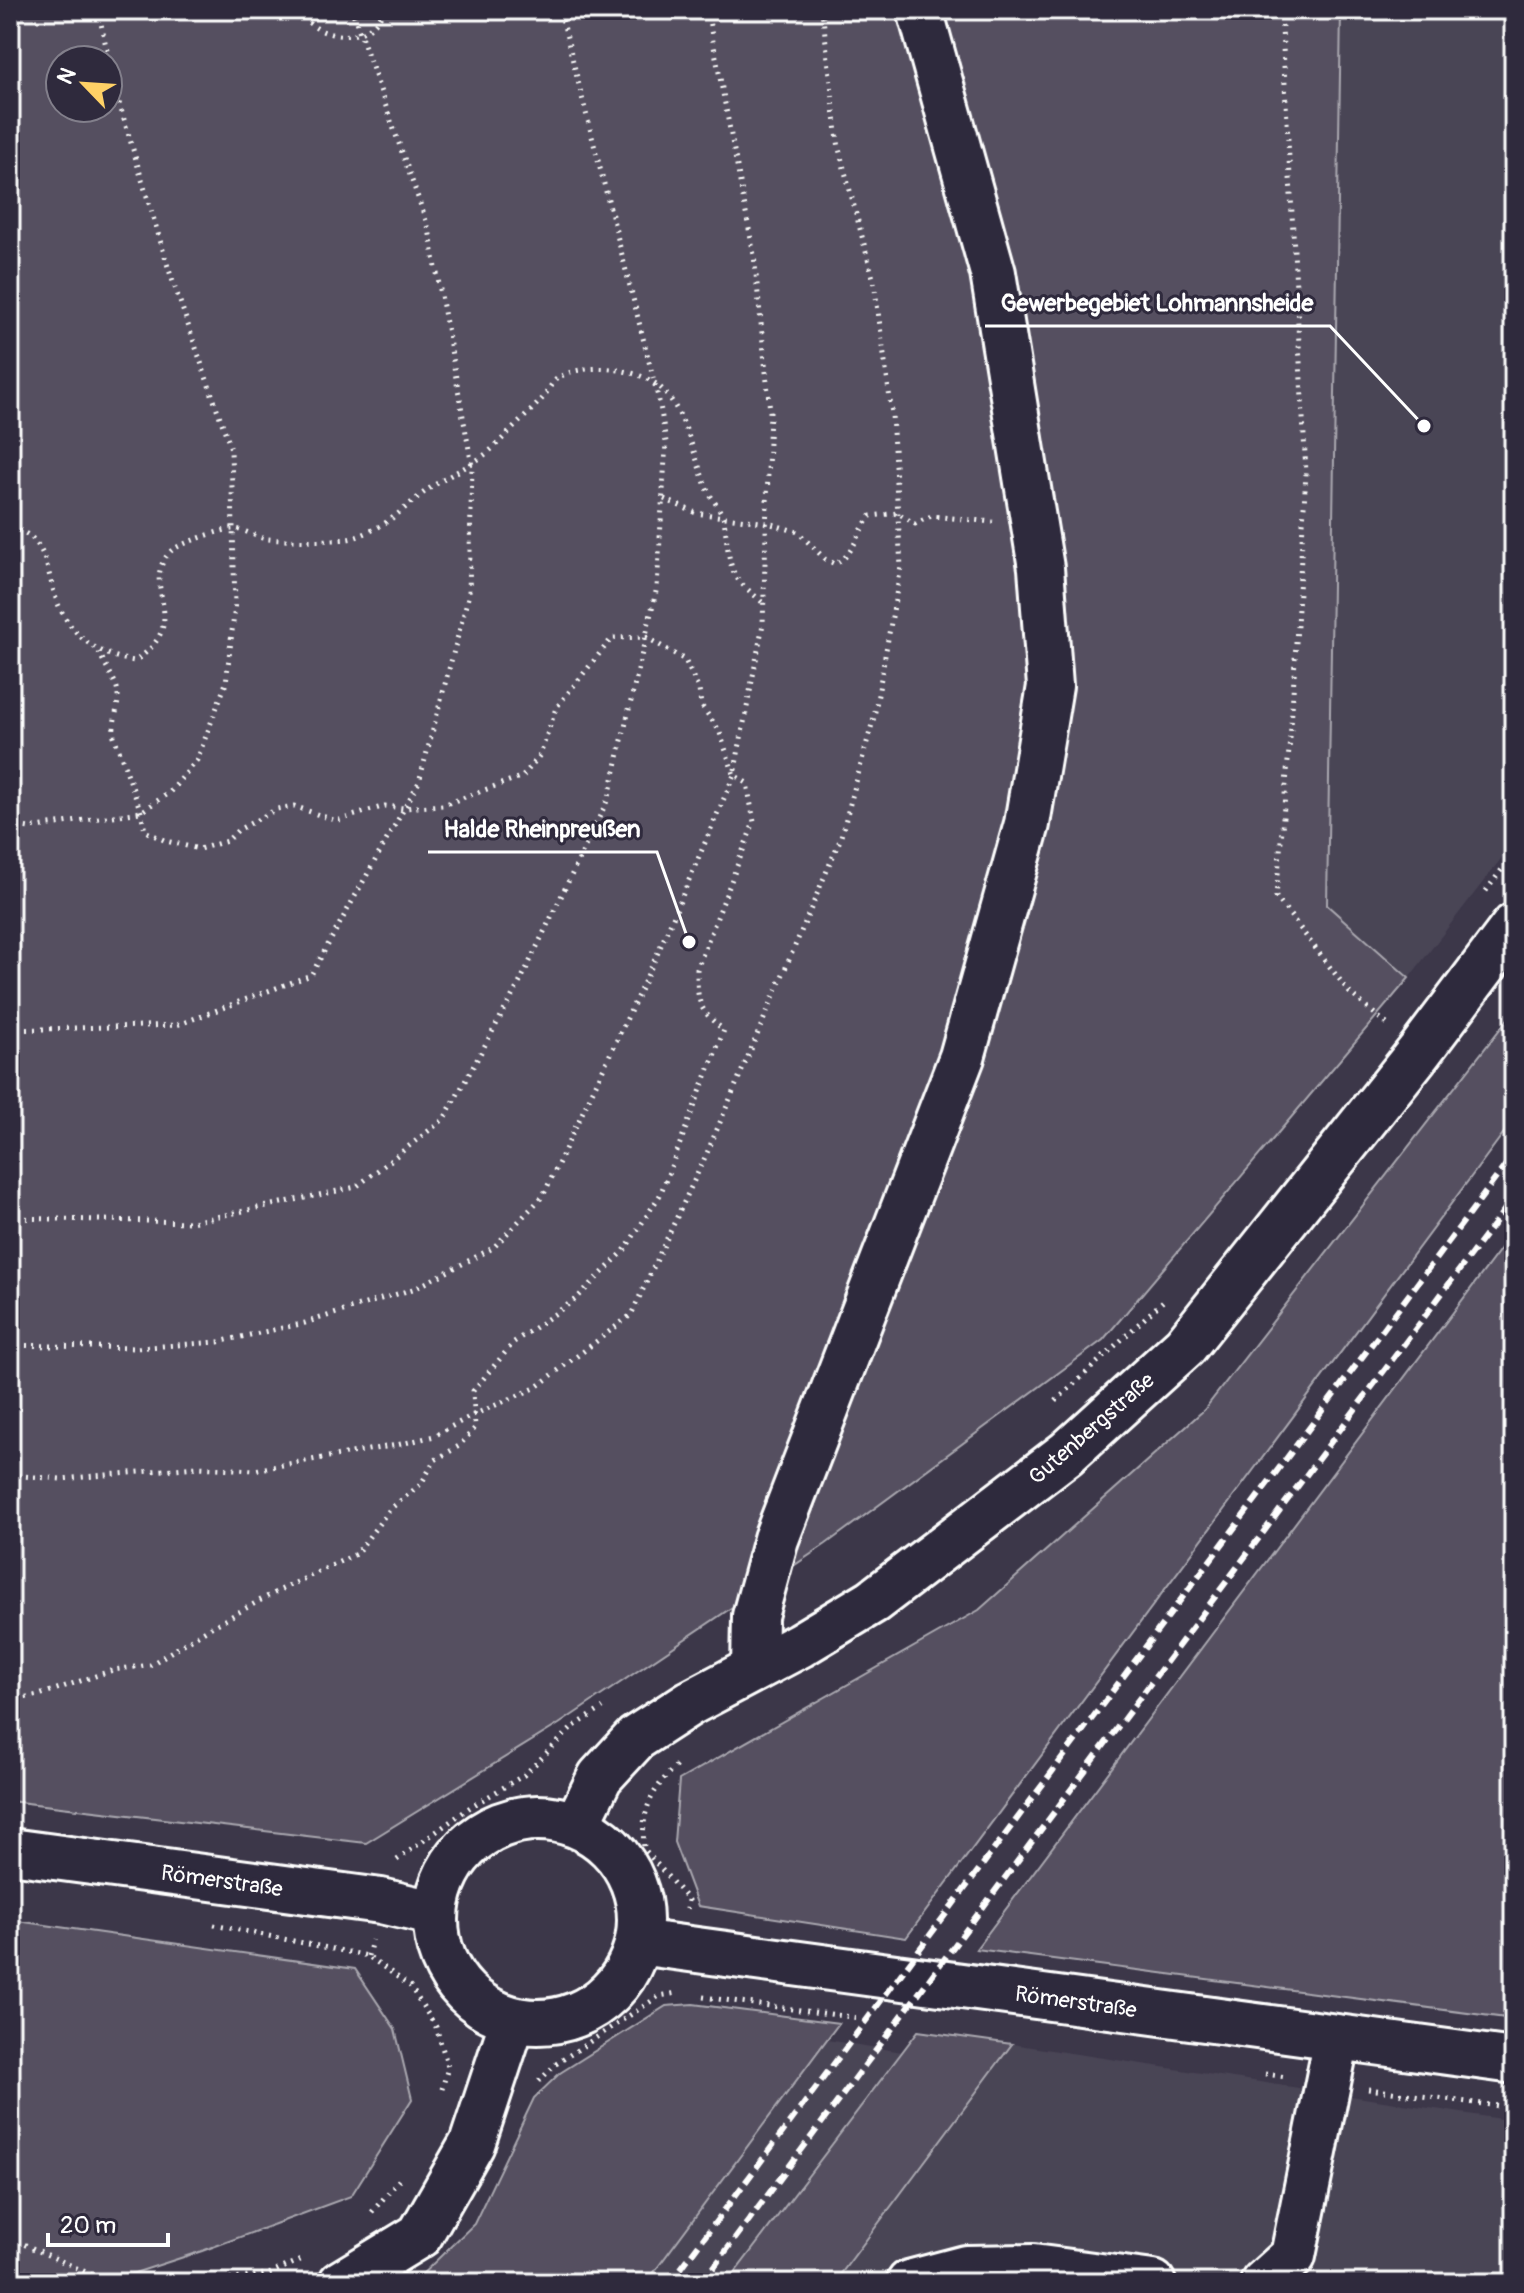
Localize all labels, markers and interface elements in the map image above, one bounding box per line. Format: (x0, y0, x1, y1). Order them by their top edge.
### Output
north arrow (44, 44, 124, 124)
text: N (51, 63, 83, 89)
callout: Gewerbegebiet Lohmannsheide (985, 278, 1330, 326)
text: Gewerbegebiet Lohmannsheide (1001, 289, 1315, 318)
callout: Halde Rheinpreußen (428, 804, 657, 852)
text: Halde Rheinpreußen (443, 815, 641, 844)
street label: Gutenbergstraße (1023, 1366, 1160, 1491)
street label: Römerstraße (159, 1859, 285, 1903)
street label: Römerstraße (1013, 1980, 1139, 2024)
scale bar (48, 2197, 168, 2247)
text: 20 m (60, 2211, 116, 2240)

